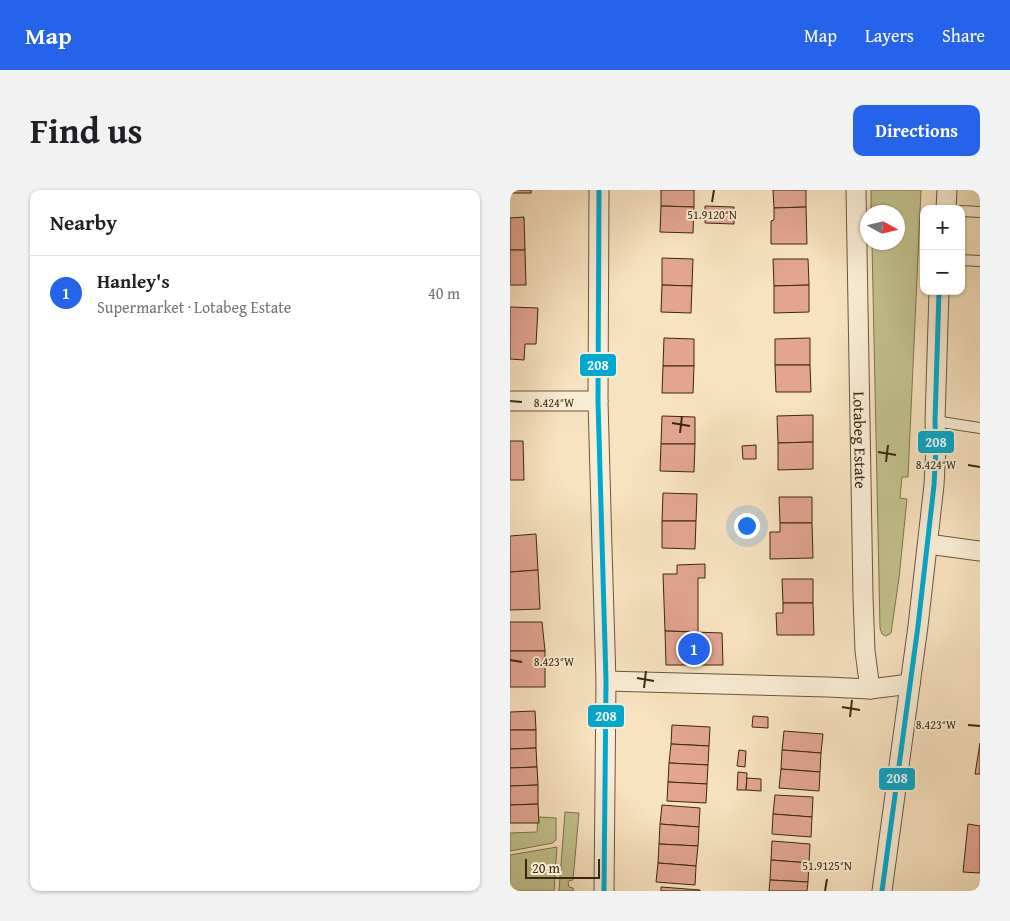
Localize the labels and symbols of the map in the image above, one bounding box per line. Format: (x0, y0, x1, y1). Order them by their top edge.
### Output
north arrow (860, 205, 905, 250)
text: 51.9120°N (687, 206, 737, 223)
line badge: 208 (579, 353, 617, 377)
text: 208 (587, 355, 609, 375)
street label: Lotabeg Estate (847, 391, 873, 489)
text: 8.424°W (534, 394, 575, 411)
line badge: 208 (917, 430, 955, 454)
text: 208 (925, 432, 947, 452)
text: 8.424°W (916, 456, 957, 473)
your location (734, 513, 760, 539)
pin: 1 (678, 630, 710, 668)
text: 8.423°W (534, 653, 575, 670)
line badge: 208 (587, 704, 625, 728)
text: 208 (595, 706, 617, 726)
text: 8.423°W (916, 716, 957, 733)
line badge: 208 (878, 767, 916, 791)
text: 208 (886, 768, 908, 788)
scale bar (525, 856, 600, 879)
text: 51.9125°N (802, 857, 852, 874)

